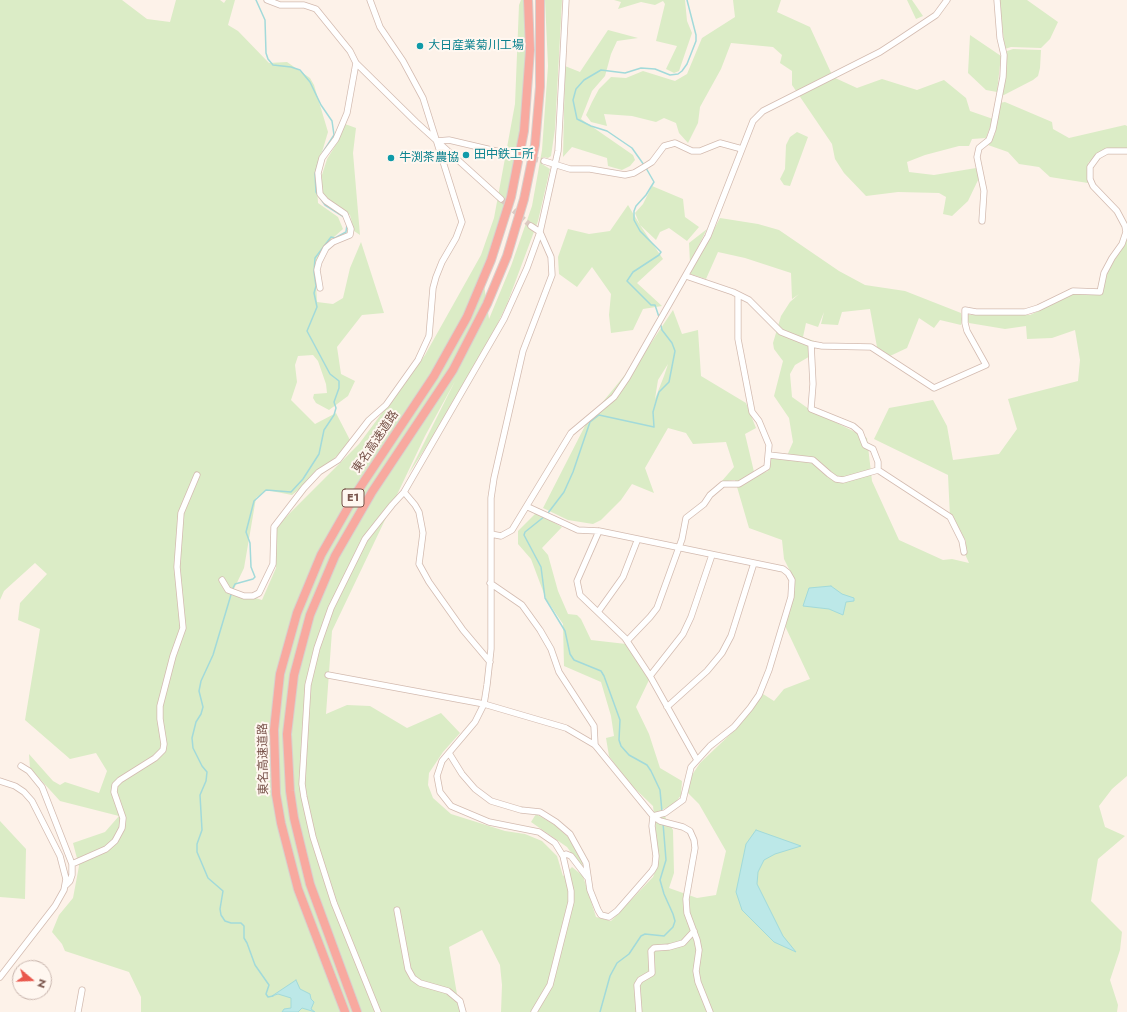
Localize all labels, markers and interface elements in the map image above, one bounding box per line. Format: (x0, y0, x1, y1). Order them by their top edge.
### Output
place label: 大日産業菊川工場 (428, 39, 524, 53)
marker: 大日産業菊川工場 (415, 41, 425, 51)
place label: 田中鉄工所 (474, 148, 534, 162)
marker: 田中鉄工所 (461, 150, 471, 160)
place label: 牛渕茶農協 (399, 151, 459, 165)
marker: 牛渕茶農協 (386, 153, 396, 163)
street label: 東名高速道路 (350, 408, 402, 476)
road number: E1 (342, 489, 364, 507)
street label: 東名高速道路 (256, 723, 272, 795)
north arrow (12, 960, 52, 1000)
text: N (33, 977, 51, 990)

